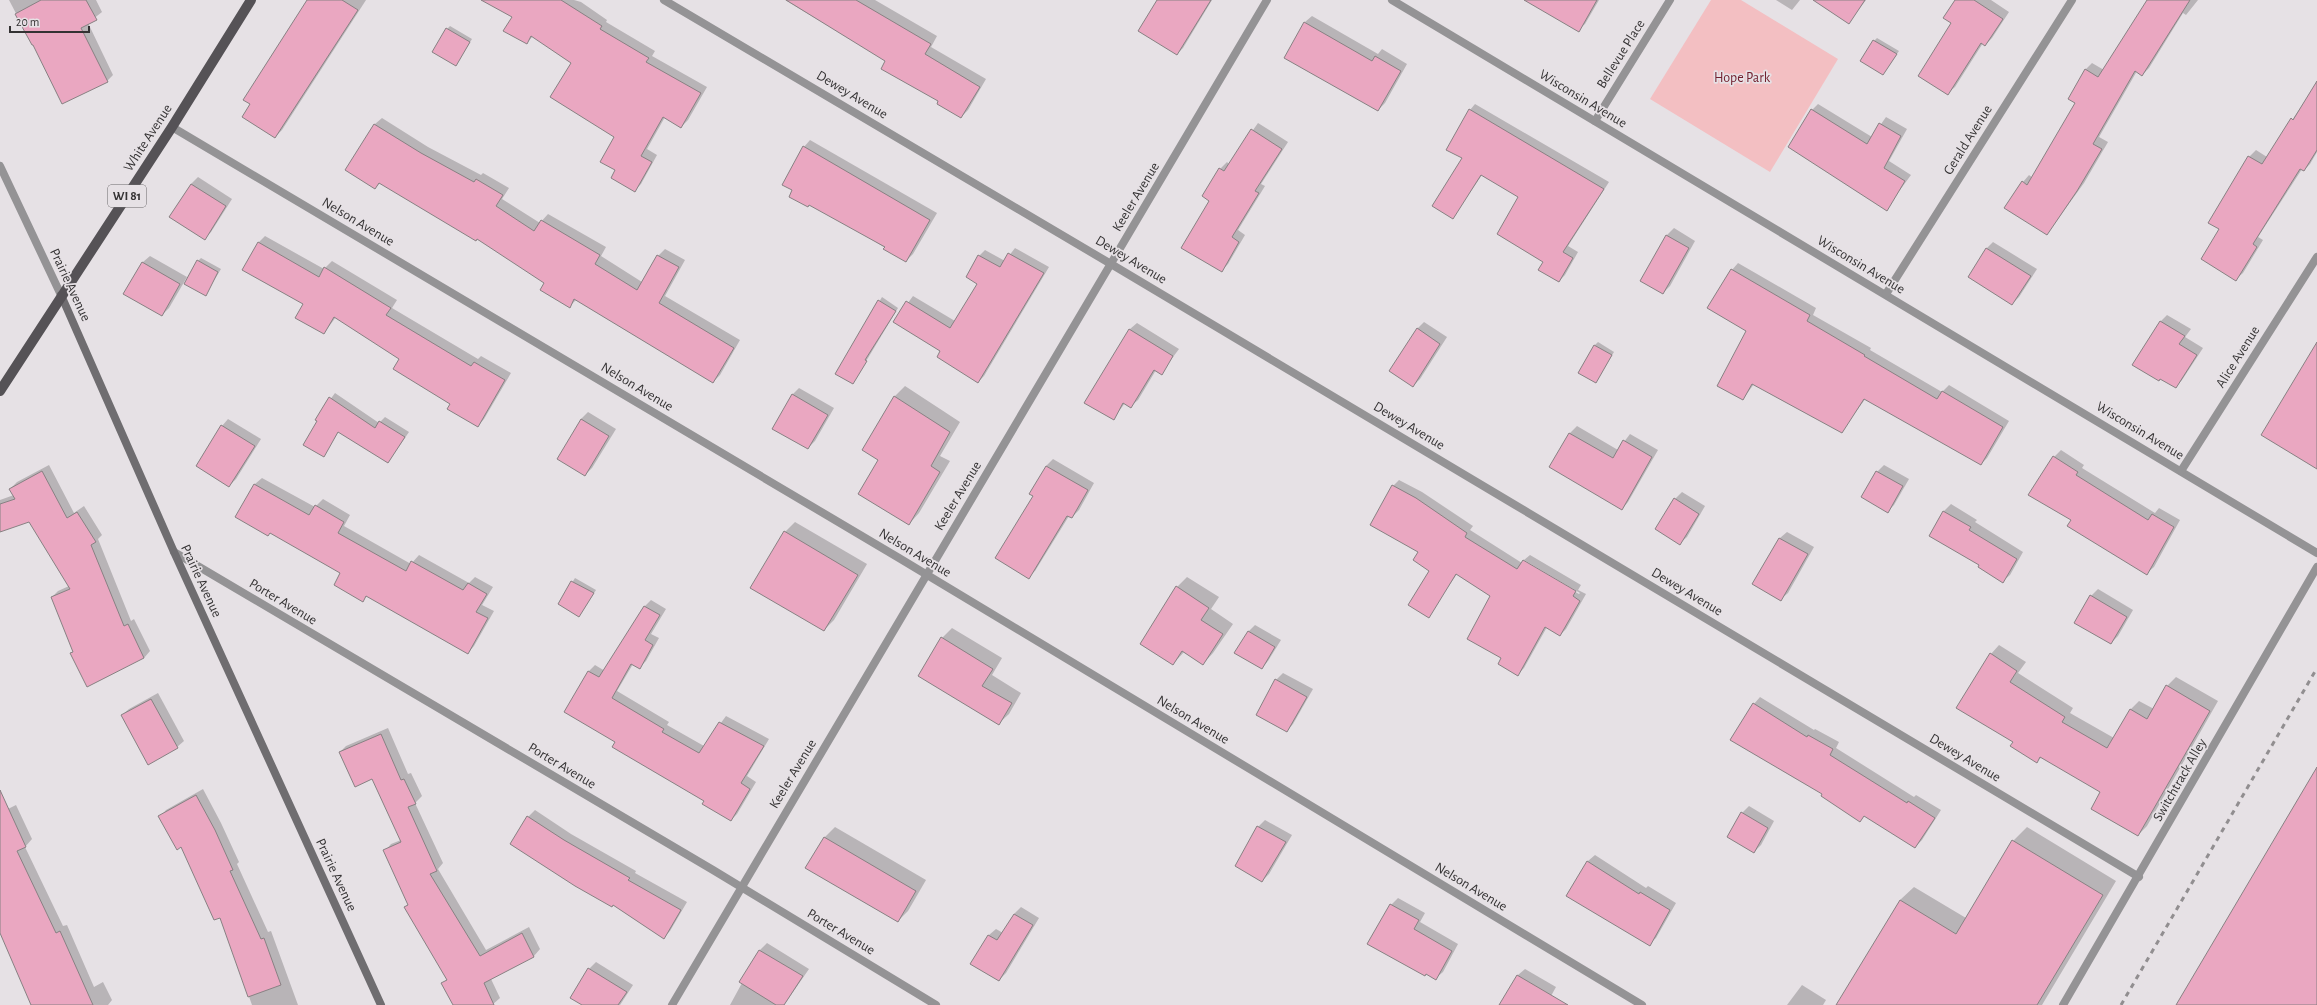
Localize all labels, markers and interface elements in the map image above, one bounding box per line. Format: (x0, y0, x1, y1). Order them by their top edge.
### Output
scale bar (10, 8, 89, 34)
text: 20 m (16, 16, 39, 28)
street label: Bellevue Place (1594, 17, 1648, 91)
street label: Wisconsin Avenue (1537, 67, 1629, 131)
street label: Dewey Avenue (814, 68, 890, 122)
park label: Hope Park (1714, 71, 1771, 85)
street label: White Avenue (121, 102, 175, 174)
street label: Gerald Avenue (1941, 103, 1995, 177)
street label: Keeler Avenue (1110, 160, 1162, 234)
road number: WI 81 (108, 185, 146, 207)
street label: Nelson Avenue (319, 195, 397, 249)
street label: Dewey Avenue (1093, 233, 1169, 287)
street label: Wisconsin Avenue (1815, 233, 1907, 297)
street label: Prairie Avenue (47, 246, 93, 324)
street label: Alice Avenue (2214, 324, 2262, 390)
street label: Nelson Avenue (598, 360, 676, 414)
street label: Dewey Avenue (1371, 399, 1447, 453)
street label: Wisconsin Avenue (2094, 399, 2186, 463)
street label: Keeler Avenue (932, 459, 984, 533)
street label: Nelson Avenue (876, 526, 954, 580)
street label: Prairie Avenue (178, 542, 224, 620)
street label: Dewey Avenue (1649, 565, 1725, 619)
street label: Porter Avenue (247, 576, 319, 628)
street label: Nelson Avenue (1154, 693, 1232, 747)
street label: Dewey Avenue (1927, 731, 2003, 785)
street label: Switchtrack Alley (2151, 736, 2209, 824)
street label: Keeler Avenue (767, 737, 819, 811)
street label: Porter Avenue (526, 740, 598, 792)
street label: Prairie Avenue (313, 836, 359, 914)
street label: Nelson Avenue (1432, 860, 1510, 914)
street label: Porter Avenue (805, 906, 877, 958)

